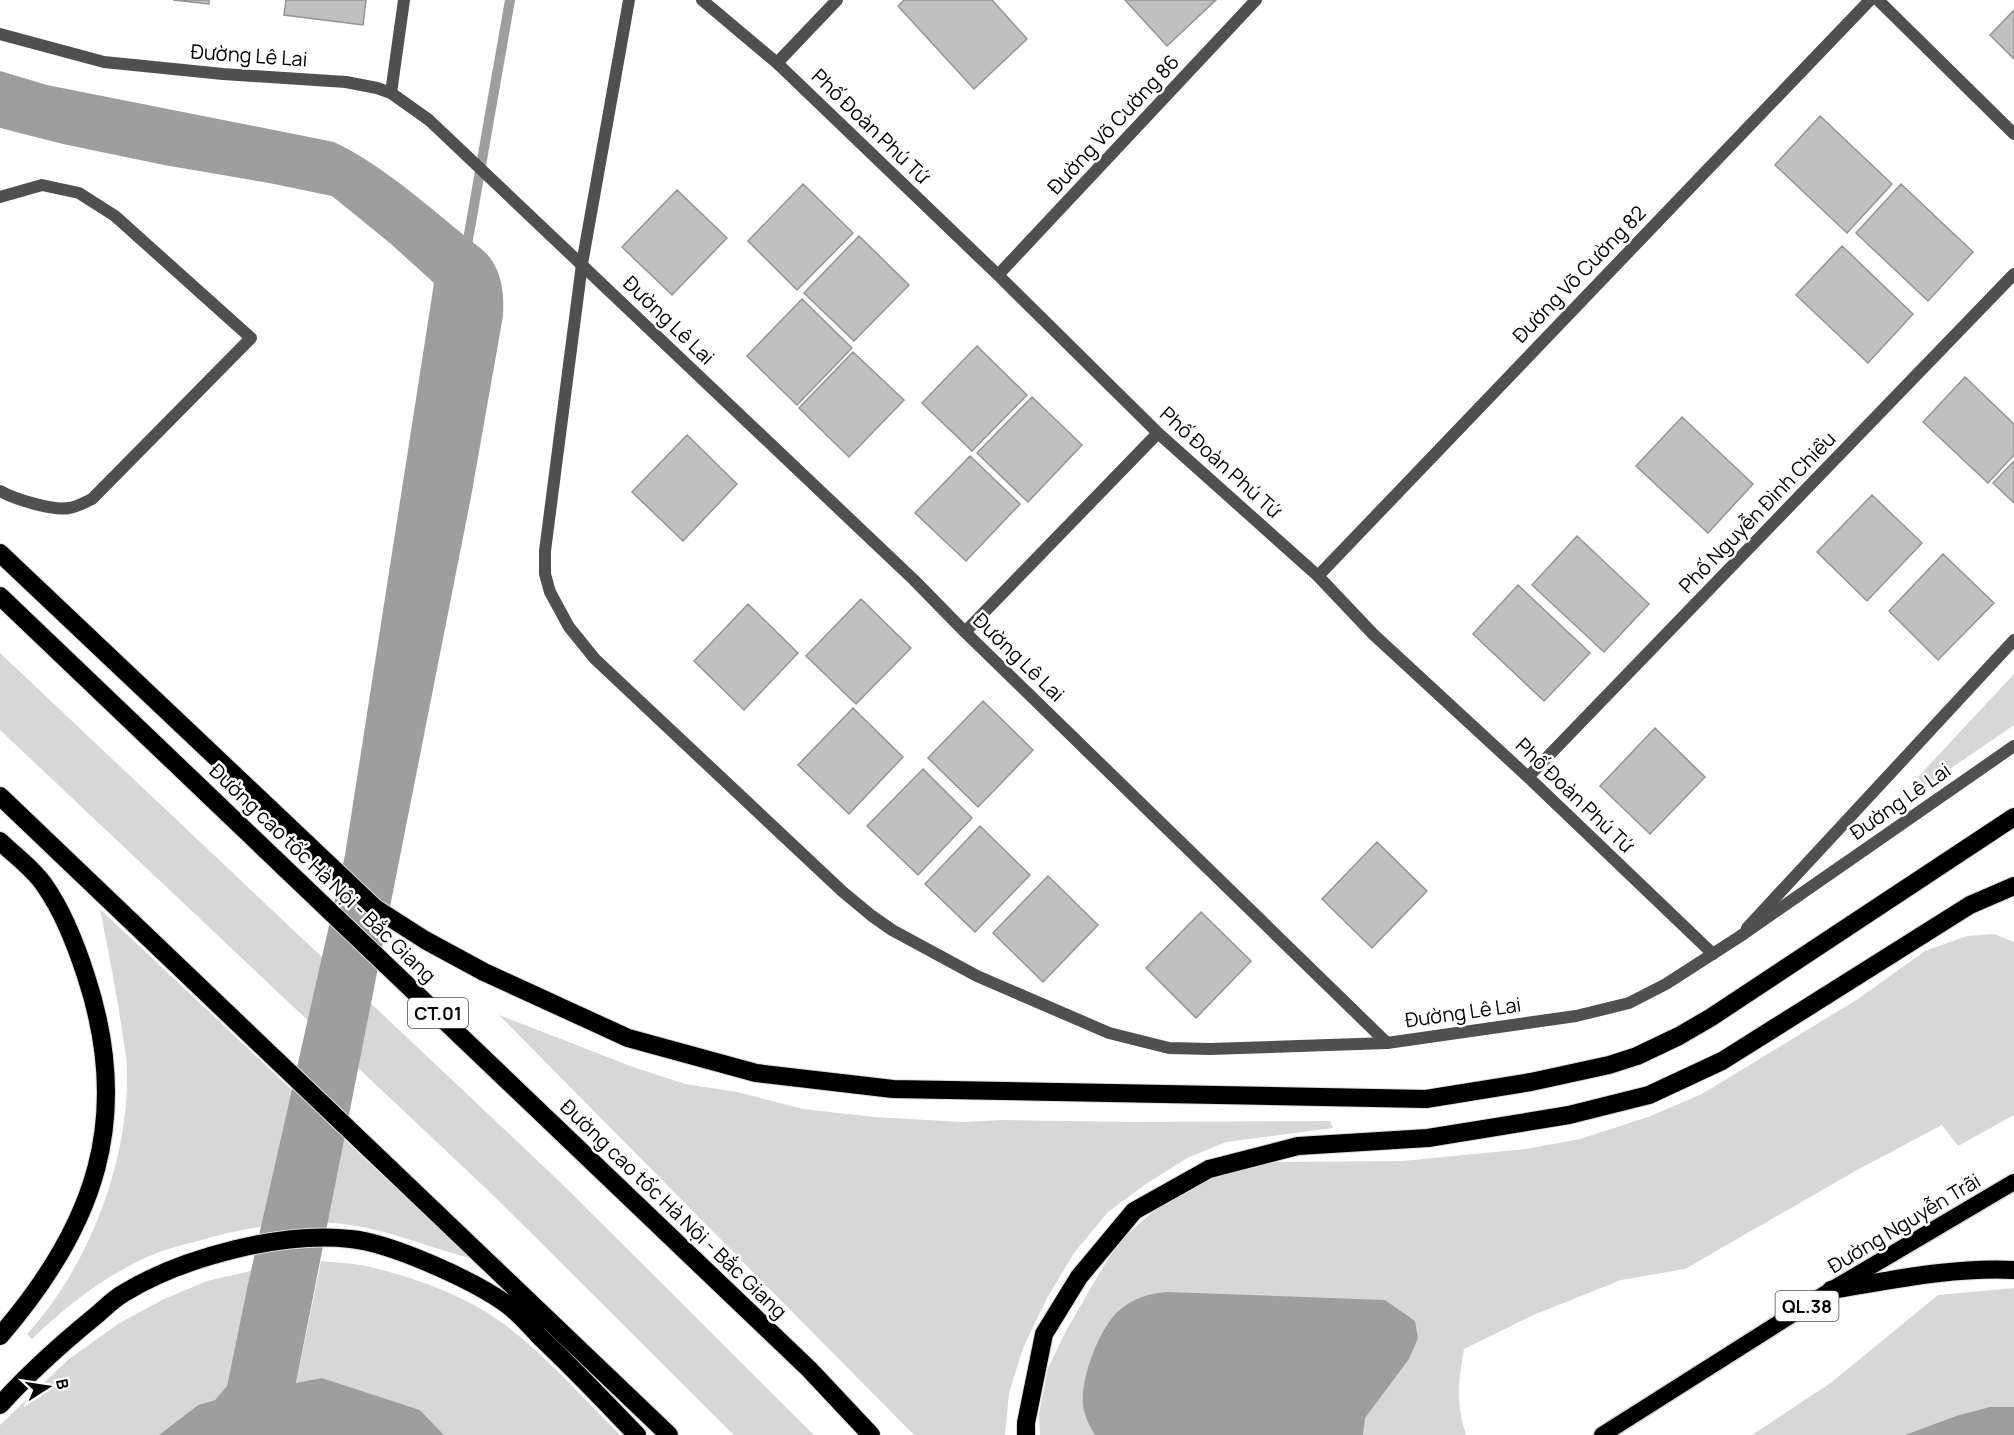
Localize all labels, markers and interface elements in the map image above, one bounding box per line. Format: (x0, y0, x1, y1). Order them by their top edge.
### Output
street label: Đường Lê Lai (190, 37, 308, 73)
street label: Đường Võ Cường 86 (1041, 48, 1185, 200)
street label: Phố Đoàn Phú Tứ (806, 63, 937, 190)
street label: Đường Võ Cường 82 (1506, 200, 1652, 348)
street label: Đường Lê Lai (618, 270, 720, 370)
street label: Phố Đoàn Phú Tứ (1155, 400, 1288, 524)
street label: Phố Nguyễn Đình Chiểu (1673, 425, 1841, 599)
street label: Đường Lê Lai (968, 607, 1070, 707)
street label: Phố Đoàn Phú Tứ (1510, 732, 1641, 859)
street label: Đường Lê Lai (1844, 756, 1956, 846)
street label: Đường cao tốc Hà Nội - Bắc Giang (204, 757, 442, 989)
street label: Đường Lê Lai (1403, 990, 1523, 1034)
road number: CT.01 (408, 998, 468, 1028)
street label: Đường cao tốc Hà Nội - Bắc Giang (555, 1093, 793, 1325)
street label: Đường Nguyễn Trãi (1823, 1167, 1985, 1279)
road number: QL.38 (1776, 1291, 1838, 1321)
north arrow (18, 1357, 78, 1417)
text: B (51, 1377, 74, 1391)

